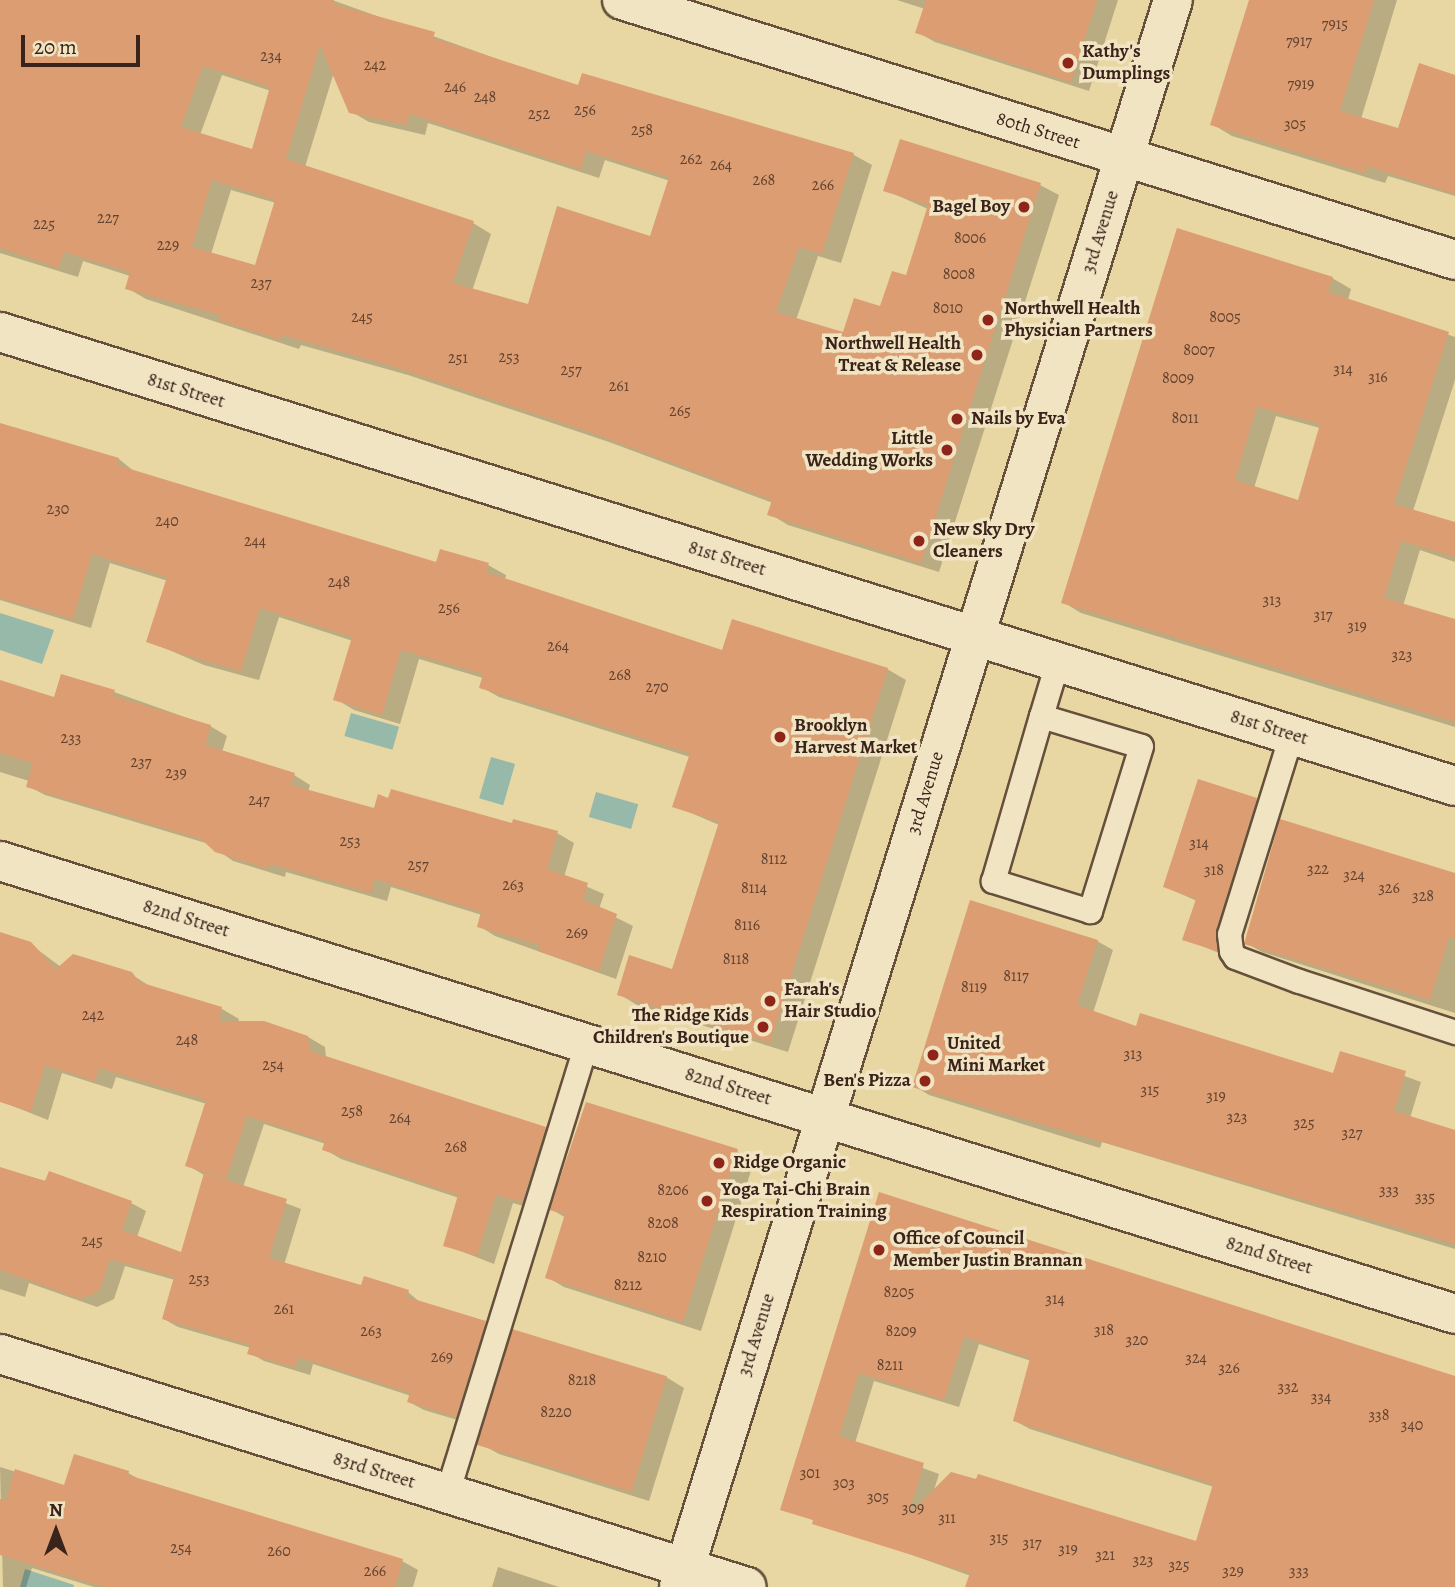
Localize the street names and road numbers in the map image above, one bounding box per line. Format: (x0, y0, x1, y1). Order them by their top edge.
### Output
street label: 80th Street (993, 107, 1083, 155)
street label: 3rd Avenue (1078, 188, 1124, 276)
street label: 81st Street (144, 368, 228, 414)
street label: 81st Street (685, 536, 769, 582)
street label: 81st Street (1227, 705, 1311, 751)
street label: 3rd Avenue (903, 749, 949, 837)
street label: 82nd Street (140, 895, 232, 943)
street label: 82nd Street (682, 1063, 774, 1111)
street label: 82nd Street (1223, 1232, 1315, 1280)
street label: 3rd Avenue (734, 1291, 780, 1379)
street label: 83rd Street (330, 1448, 418, 1494)

